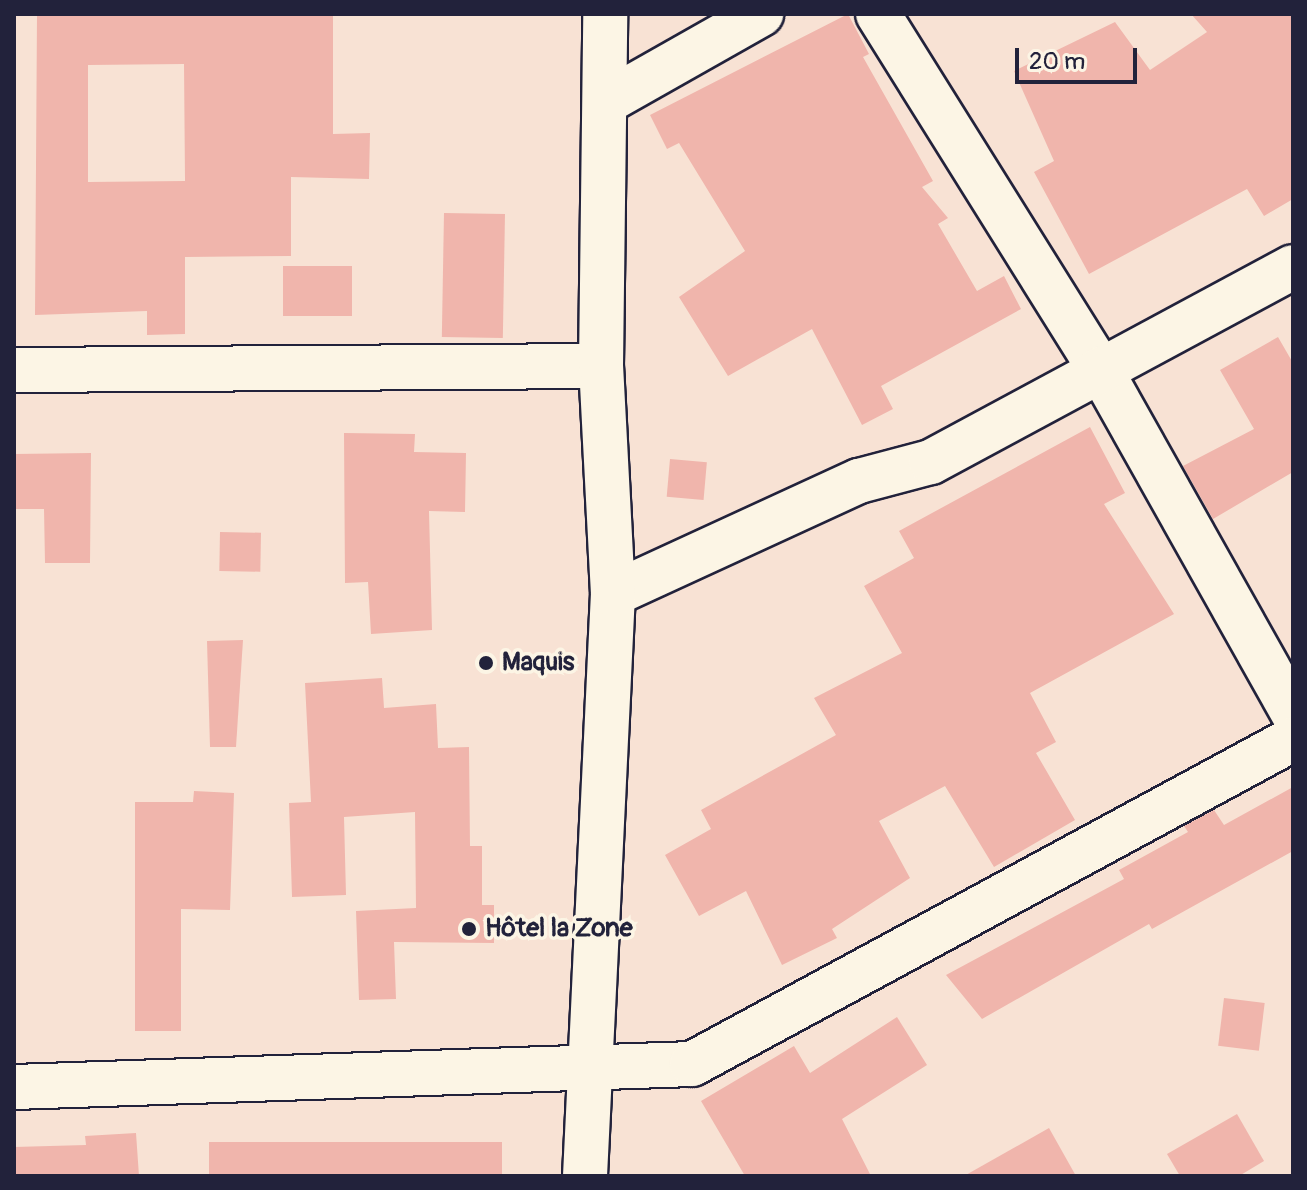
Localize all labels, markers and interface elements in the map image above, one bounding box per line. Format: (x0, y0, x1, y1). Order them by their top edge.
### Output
scale bar (1019, 32, 1141, 82)
text: 20 m (1029, 47, 1085, 76)
place label: Maquis (502, 647, 574, 679)
marker: Maquis (477, 654, 495, 672)
place label: Hôtel la Zone (485, 913, 633, 945)
marker: Hôtel la Zone (460, 920, 478, 938)

